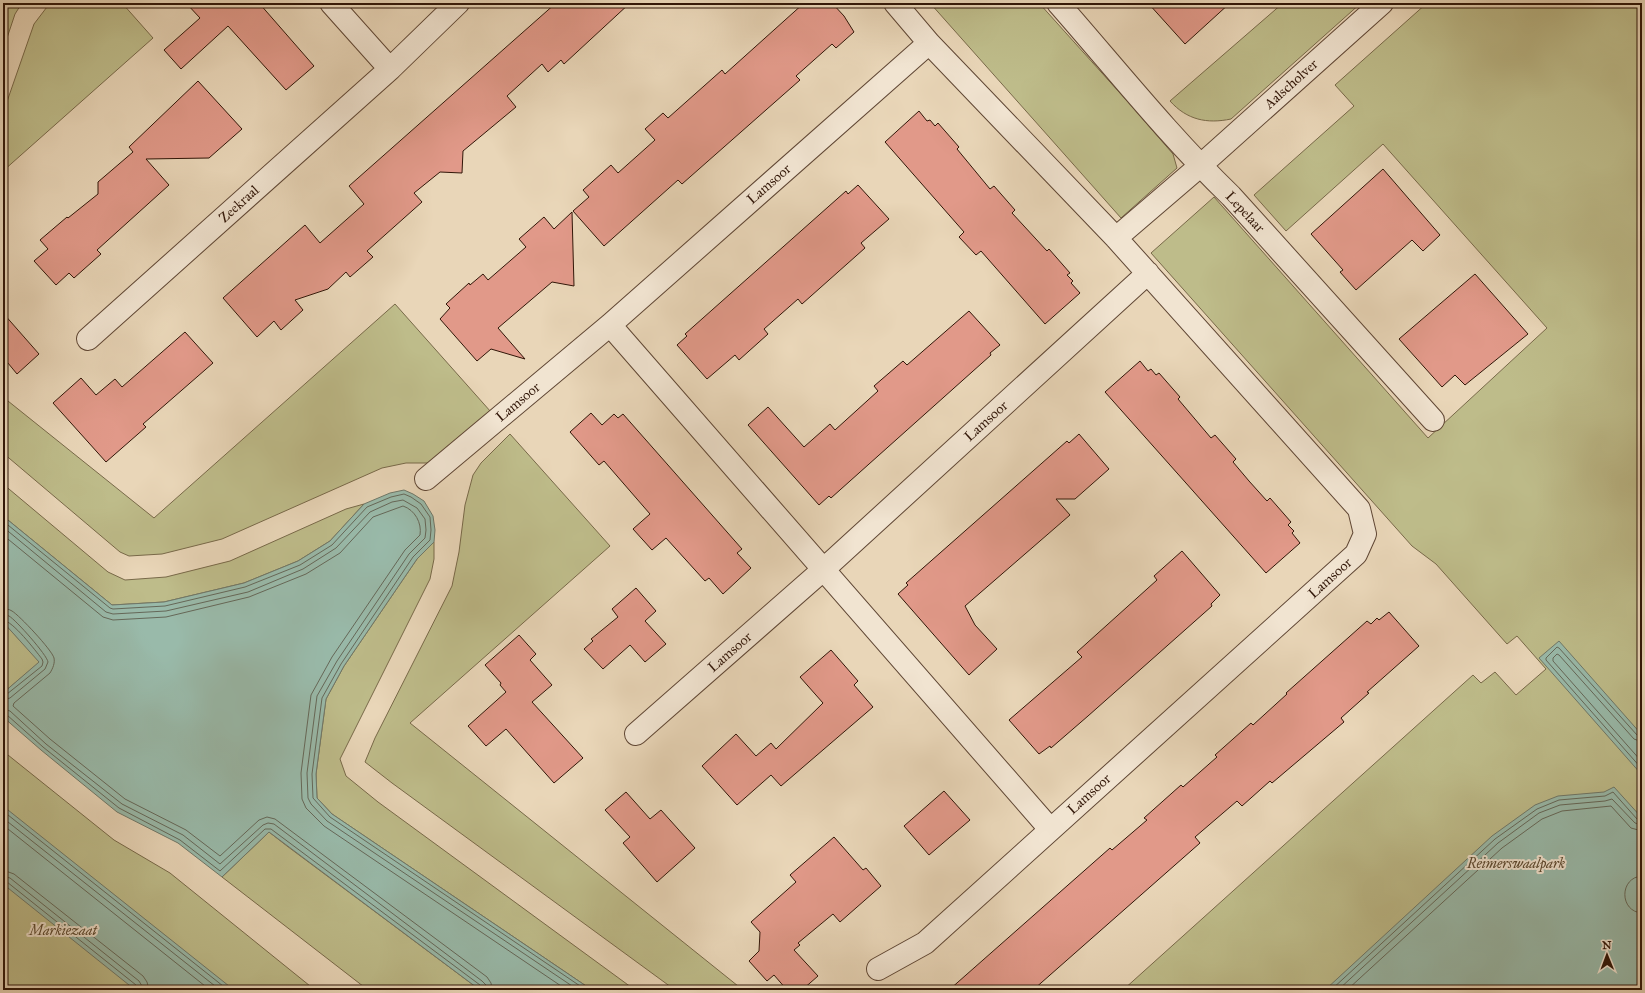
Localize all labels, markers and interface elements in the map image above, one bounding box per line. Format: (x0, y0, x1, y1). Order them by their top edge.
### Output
street label: Aalscholver (1260, 55, 1322, 113)
street label: Lamsoor (744, 160, 795, 208)
street label: Zeekraal (216, 182, 263, 226)
street label: Lepelaar (1222, 188, 1269, 237)
street label: Lamsoor (492, 378, 544, 425)
street label: Lamsoor (961, 397, 1012, 445)
street label: Lamsoor (1305, 554, 1356, 602)
street label: Lamsoor (705, 628, 756, 676)
street label: Lamsoor (1064, 770, 1115, 818)
park label: Reimerswaalpark (1466, 855, 1566, 873)
park label: Markiezaat (27, 922, 98, 939)
north arrow (1587, 935, 1627, 975)
text: N (1602, 939, 1612, 952)

